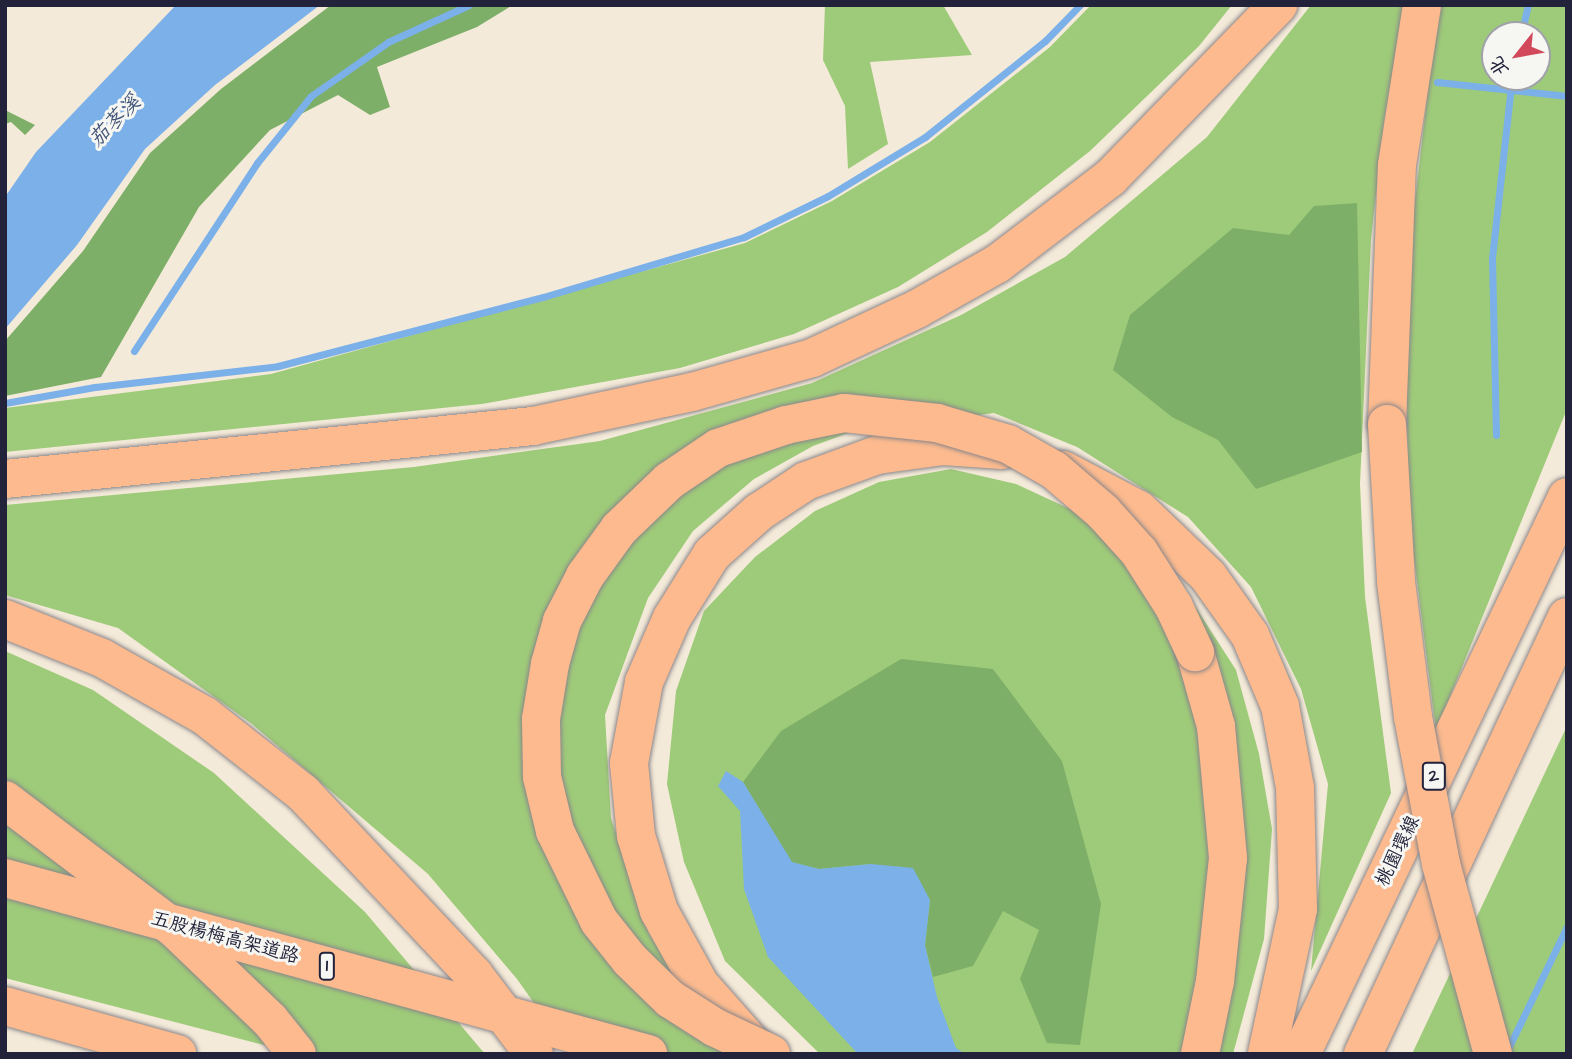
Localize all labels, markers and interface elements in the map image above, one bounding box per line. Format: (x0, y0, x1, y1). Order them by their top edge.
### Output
north arrow (1481, 21, 1551, 91)
text: 北 (1483, 51, 1516, 81)
water label: 茄苳溪 (84, 90, 146, 152)
road number: 2 (1422, 762, 1446, 790)
street label: 桃園環線 (1371, 812, 1425, 890)
street label: 五股楊梅高架道路 (149, 907, 301, 969)
road number: 1 (318, 951, 336, 981)

